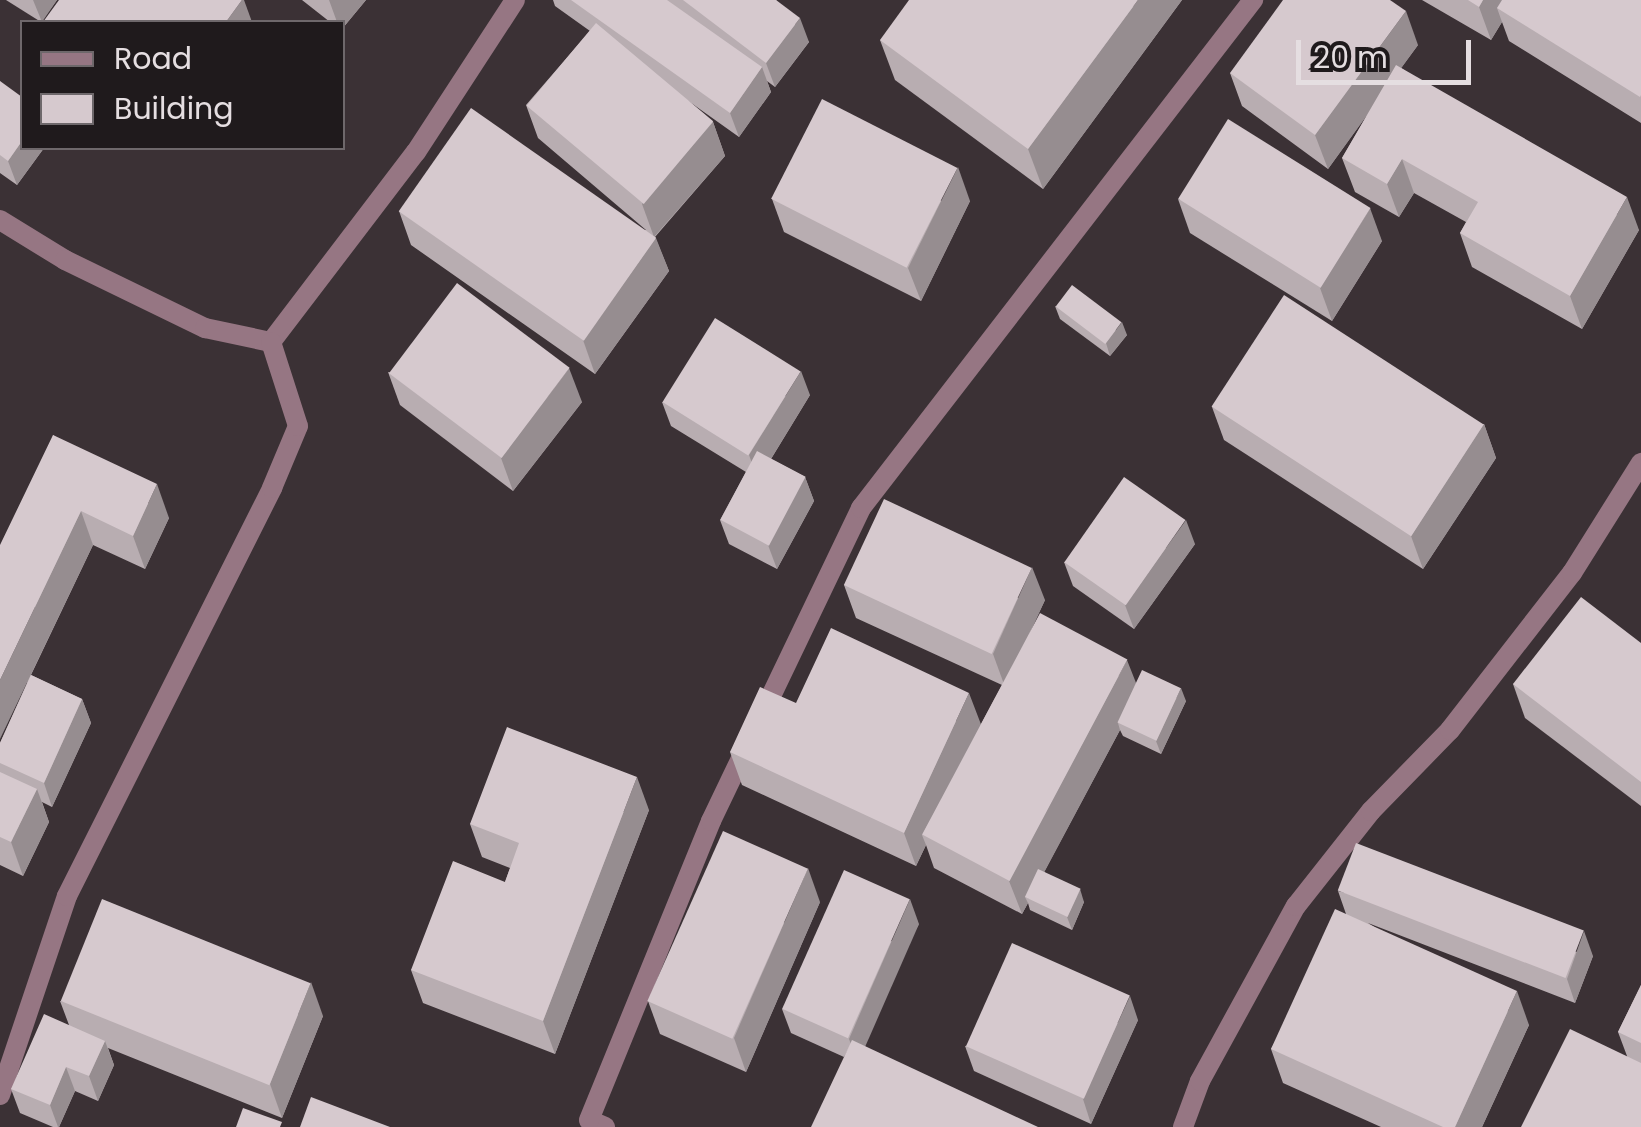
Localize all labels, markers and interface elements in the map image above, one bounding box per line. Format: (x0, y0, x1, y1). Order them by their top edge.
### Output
legend (20, 20, 345, 150)
scale bar (1301, 20, 1476, 82)
text: 20 m (1313, 36, 1388, 79)
text: Road (114, 37, 192, 80)
text: Building (114, 87, 234, 130)

